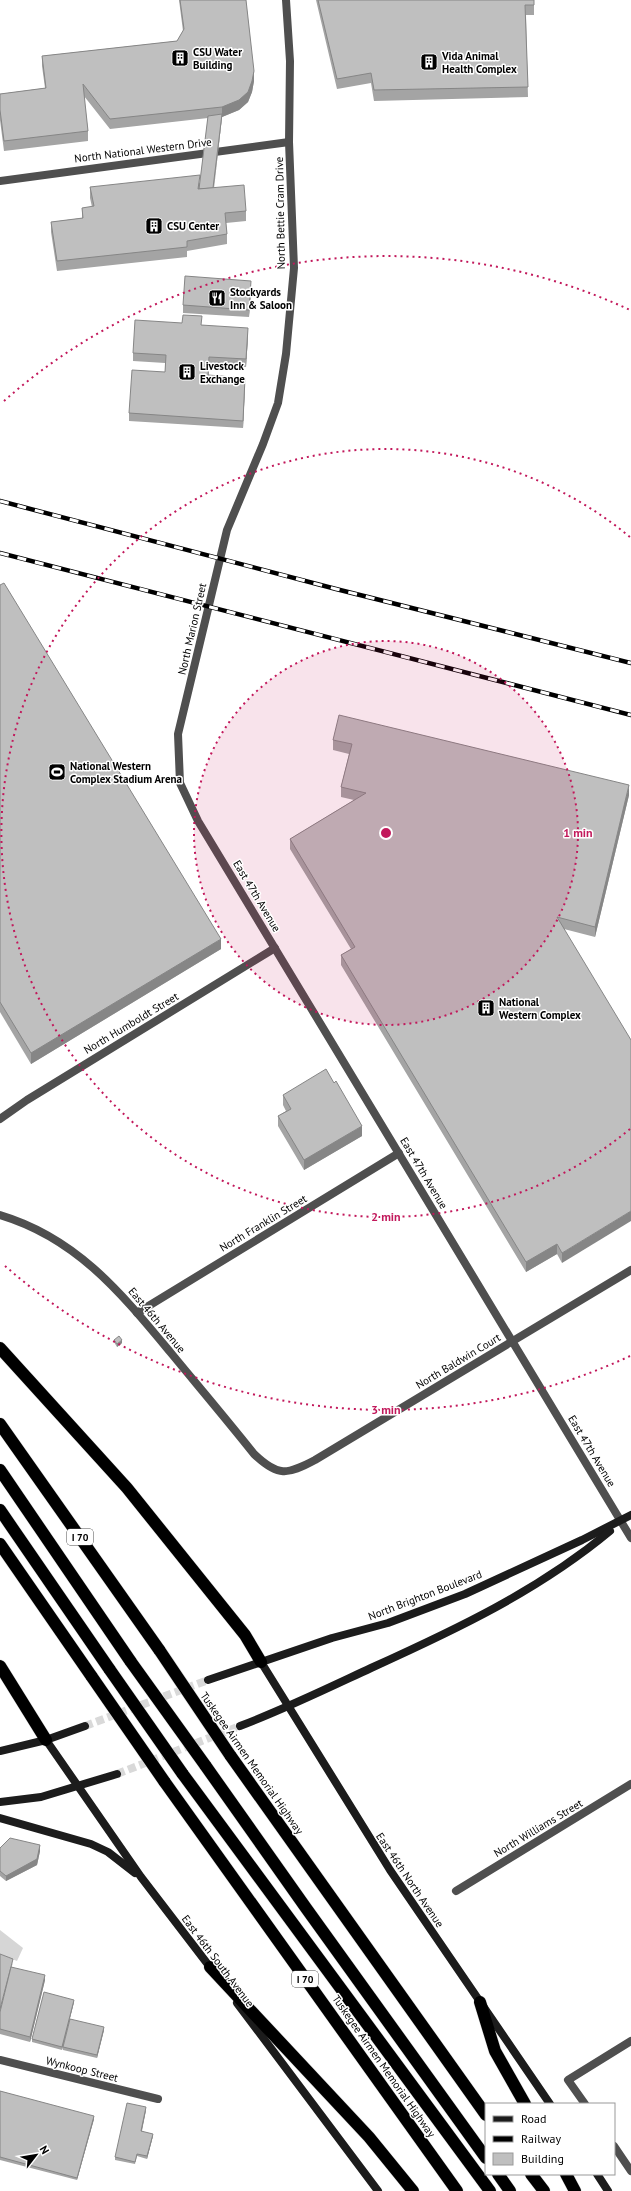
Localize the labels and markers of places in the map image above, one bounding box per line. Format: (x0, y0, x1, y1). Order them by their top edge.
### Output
place label: CSU Water Building (193, 45, 242, 72)
building icon: CSU Water Building (170, 48, 190, 68)
place label: Vida Animal Health Complex (441, 49, 517, 76)
building icon: Vida Animal Health Complex (419, 52, 439, 72)
building icon: CSU Center (144, 216, 164, 236)
place label: CSU Center (167, 219, 219, 233)
place label: Stockyards Inn & Saloon (230, 285, 292, 312)
restaurant icon: Stockyards Inn & Saloon (207, 288, 227, 308)
place label: Livestock Exchange (200, 359, 245, 386)
building icon: Livestock Exchange (177, 362, 197, 382)
place label: National Western Complex Stadium Arena (70, 759, 182, 786)
sports icon: National Western Complex Stadium Arena (47, 762, 67, 782)
centre of rings (379, 826, 393, 840)
place label: National Western Complex (499, 995, 581, 1022)
building icon: National Western Complex (476, 998, 496, 1018)

